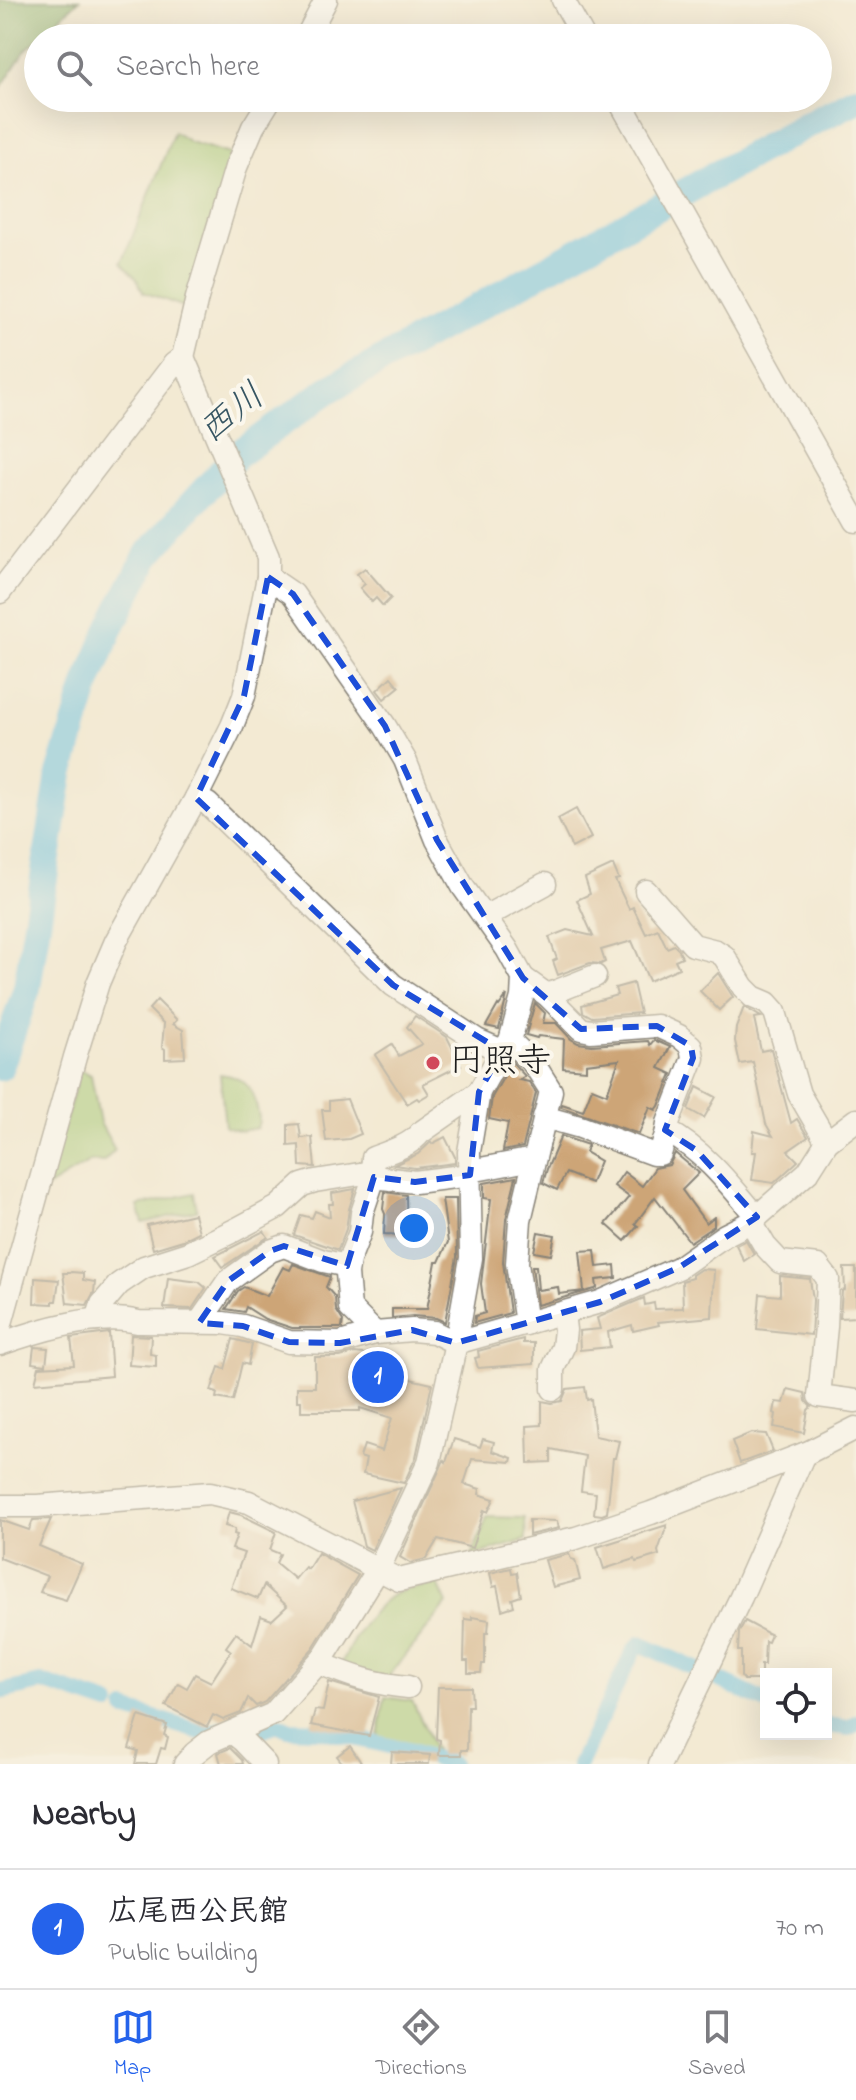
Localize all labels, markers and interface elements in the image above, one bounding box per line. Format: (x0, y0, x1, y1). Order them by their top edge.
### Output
search box (24, 24, 832, 112)
icon: search (52, 46, 96, 90)
text: Search here (116, 46, 260, 90)
water label: 西川 (188, 372, 278, 458)
place label: 円照寺 (449, 1038, 551, 1088)
marker: 円照寺 (424, 1054, 442, 1072)
your location (394, 1208, 434, 1248)
pin: 1 (352, 1347, 404, 1407)
map controls (760, 1668, 832, 1740)
button: locate (760, 1668, 832, 1740)
text: Nearby (32, 1791, 136, 1841)
text: 広尾西公民館 (108, 1891, 288, 1935)
text: 1 (54, 1910, 62, 1948)
text: 70 m (775, 1910, 824, 1948)
text: Public building (108, 1935, 258, 1973)
tab: Map (111, 2005, 155, 2085)
tab: Directions (376, 2005, 467, 2085)
tab: Saved (688, 2005, 745, 2085)

